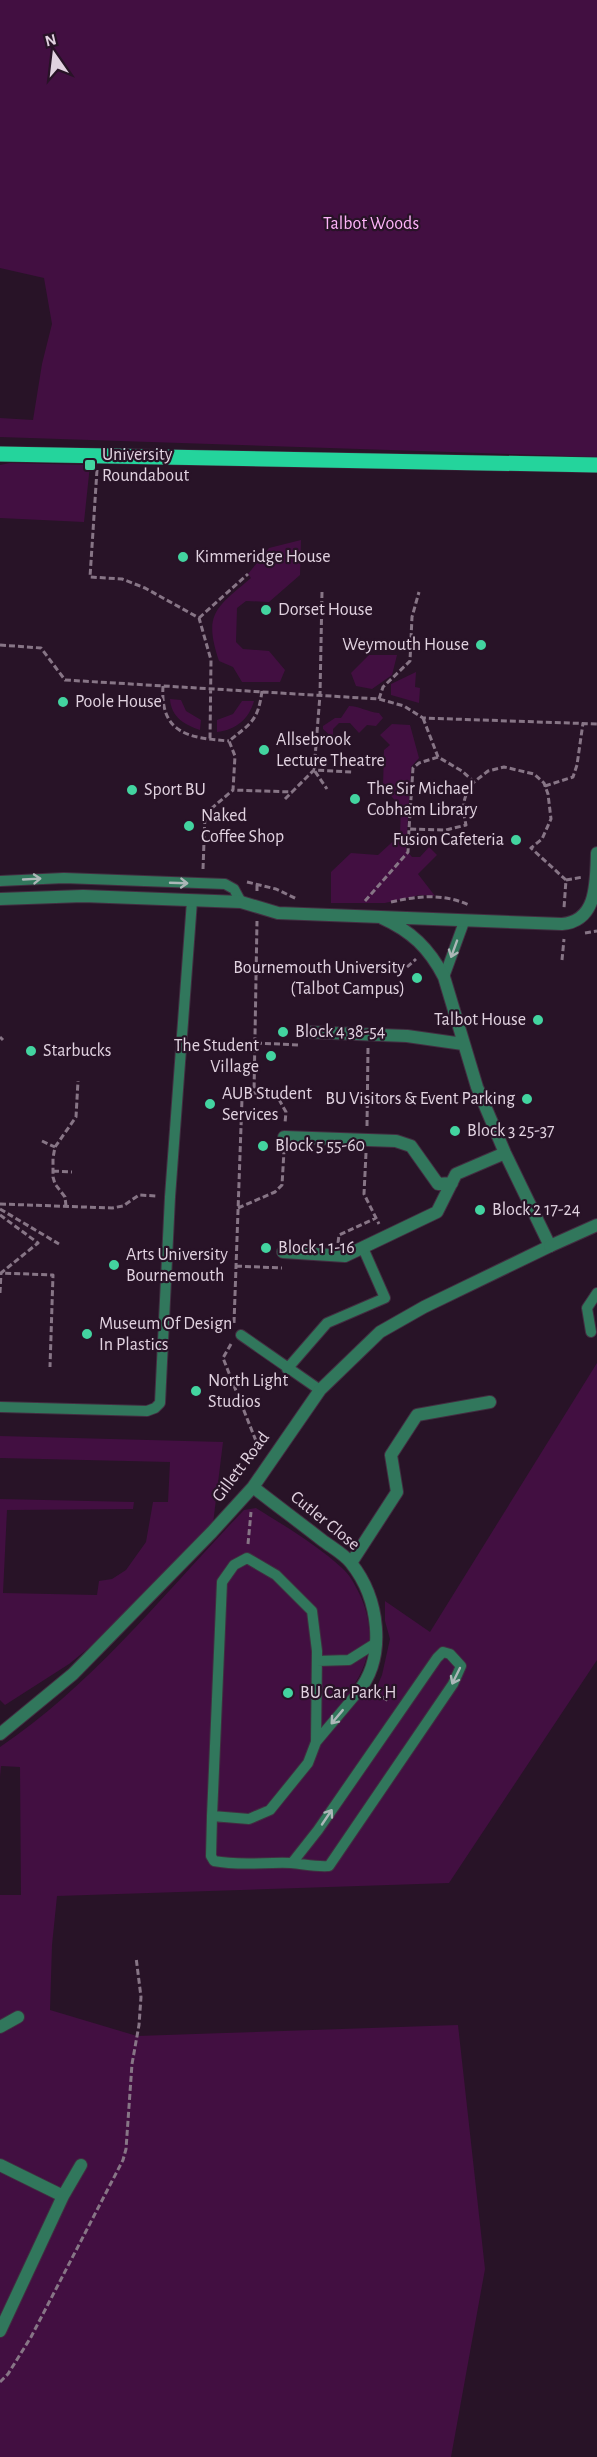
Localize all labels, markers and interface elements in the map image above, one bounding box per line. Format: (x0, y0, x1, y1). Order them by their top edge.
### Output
north arrow (24, 24, 84, 84)
text: N (43, 31, 58, 50)
park label: Talbot Woods (323, 215, 419, 233)
place label: University Roundabout (102, 446, 189, 485)
marker: University Roundabout (83, 458, 97, 472)
place label: Kimmeridge House (195, 548, 331, 566)
marker: Kimmeridge House (176, 550, 190, 564)
place label: Dorset House (278, 601, 373, 619)
marker: Dorset House (259, 603, 273, 617)
place label: Weymouth House (342, 636, 469, 654)
marker: Weymouth House (474, 638, 488, 652)
place label: Poole House (75, 693, 162, 711)
marker: Poole House (56, 695, 70, 709)
place label: Allsebrook Lecture Theatre (276, 731, 385, 770)
marker: Allsebrook Lecture Theatre (257, 743, 271, 757)
place label: The Sir Michael Cobham Library (367, 780, 478, 819)
place label: Sport BU (144, 781, 206, 799)
marker: Sport BU (125, 783, 139, 797)
marker: The Sir Michael Cobham Library (348, 792, 362, 806)
place label: Naked Coffee Shop (201, 807, 284, 846)
marker: Naked Coffee Shop (182, 819, 196, 833)
place label: Fusion Cafeteria (393, 831, 504, 849)
marker: Fusion Cafeteria (509, 833, 523, 847)
one-way arrow (22, 874, 42, 885)
one-way arrow (169, 877, 189, 888)
one-way arrow (447, 940, 458, 958)
place label: Bournemouth University (Talbot Campus) (233, 959, 405, 998)
marker: Bournemouth University (Talbot Campus) (410, 971, 424, 985)
place label: Talbot House (434, 1011, 526, 1029)
marker: Talbot House (531, 1013, 545, 1027)
place label: Block 4 38-54 (295, 1023, 386, 1041)
marker: Block 4 38-54 (276, 1025, 290, 1039)
place label: The Student Village (174, 1037, 259, 1076)
place label: Starbucks (43, 1042, 111, 1060)
marker: Starbucks (24, 1044, 38, 1058)
marker: The Student Village (264, 1049, 278, 1063)
place label: AUB Student Services (222, 1085, 312, 1124)
place label: BU Visitors & Event Parking (325, 1090, 515, 1108)
marker: BU Visitors & Event Parking (520, 1092, 534, 1106)
marker: AUB Student Services (203, 1097, 217, 1111)
place label: Block 3 25-37 (467, 1122, 555, 1140)
marker: Block 3 25-37 (448, 1124, 462, 1138)
place label: Block 5 55-60 (275, 1137, 365, 1155)
marker: Block 5 55-60 (256, 1139, 270, 1153)
place label: Block 2 17-24 (492, 1201, 581, 1219)
marker: Block 2 17-24 (473, 1203, 487, 1217)
place label: Block 1 1-16 (278, 1239, 355, 1257)
marker: Block 1 1-16 (259, 1241, 273, 1255)
place label: Arts University Bournemouth (126, 1246, 228, 1285)
marker: Arts University Bournemouth (107, 1258, 121, 1272)
place label: Museum Of Design In Plastics (99, 1315, 232, 1354)
marker: Museum Of Design In Plastics (80, 1327, 94, 1341)
place label: North Light Studios (208, 1372, 288, 1411)
marker: North Light Studios (189, 1384, 203, 1398)
street label: Gillett Road (209, 1429, 273, 1505)
street label: Cutler Close (287, 1488, 363, 1554)
one-way arrow (450, 1667, 462, 1685)
place label: BU Car Park H (300, 1684, 397, 1702)
marker: BU Car Park H (281, 1686, 295, 1700)
one-way arrow (330, 1709, 343, 1725)
one-way arrow (321, 1809, 333, 1826)

